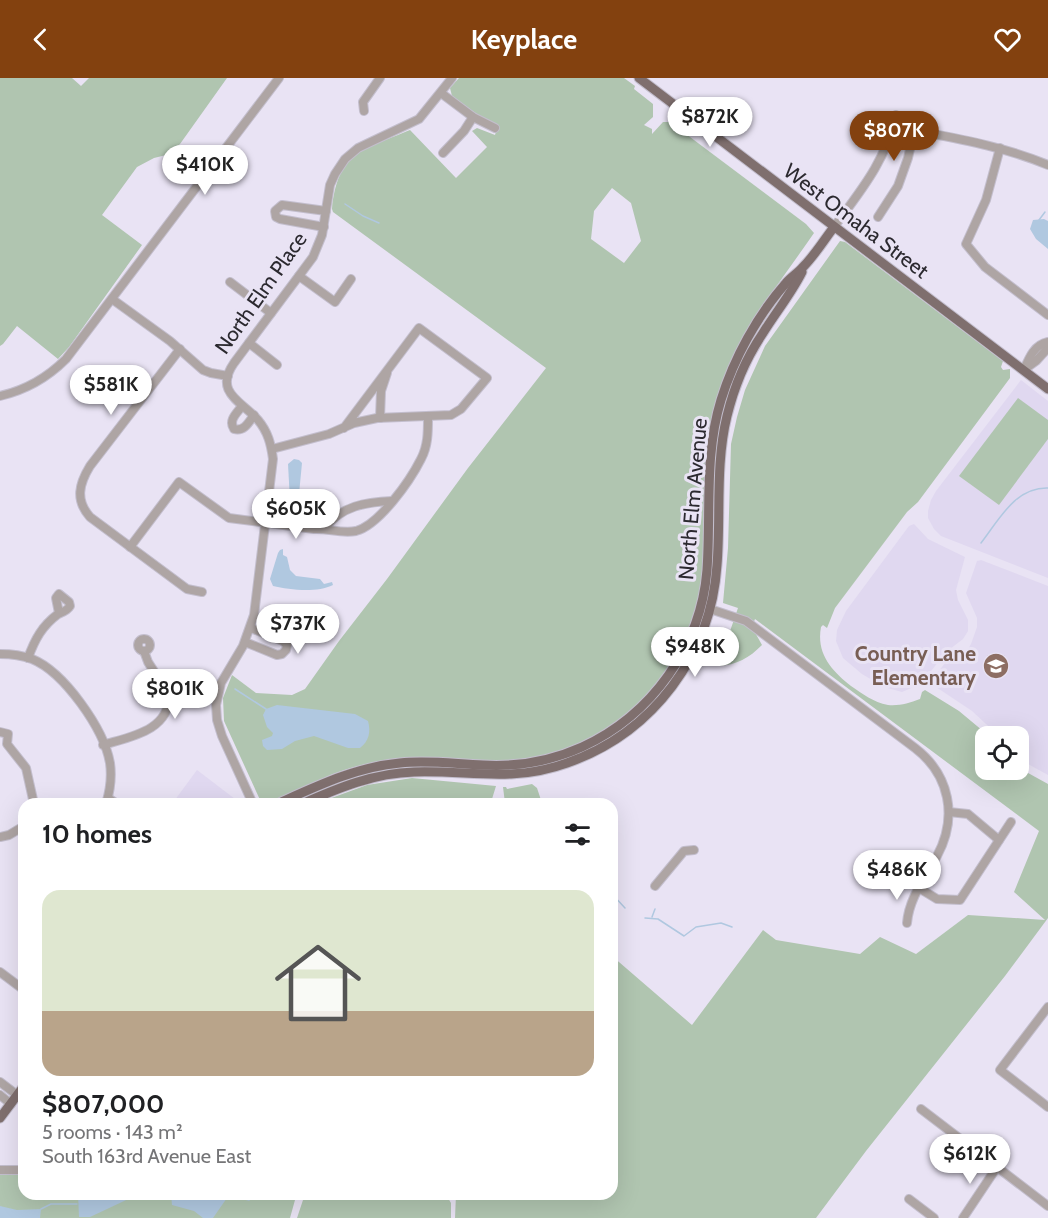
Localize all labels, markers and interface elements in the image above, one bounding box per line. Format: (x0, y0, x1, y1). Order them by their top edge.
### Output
icon: back (24, 23, 57, 56)
text: Keyplace (471, 23, 577, 56)
icon: heart (991, 23, 1024, 56)
pin: $872K (668, 97, 752, 148)
text: $872K (682, 104, 739, 128)
pin: $807K (852, 111, 936, 162)
text: $807K (864, 118, 924, 142)
pin: $410K (163, 145, 247, 196)
text: $410K (176, 152, 234, 176)
street label: West Omaha Street (779, 158, 934, 283)
street label: North Elm Place (209, 227, 312, 358)
pin: $581K (69, 365, 153, 416)
text: $581K (84, 372, 138, 396)
street label: North Elm Avenue (673, 417, 712, 581)
pin: $605K (254, 489, 338, 540)
text: $605K (266, 496, 326, 520)
pin: $737K (256, 604, 340, 655)
text: $737K (270, 611, 326, 635)
pin: $948K (653, 627, 737, 678)
text: $948K (665, 634, 725, 658)
place label: Country Lane Elementary (855, 641, 977, 690)
school or university icon: Country Lane Elementary (981, 651, 1011, 681)
pin: $801K (133, 669, 217, 720)
text: $801K (146, 676, 204, 700)
map controls (975, 726, 1029, 780)
button: locate (975, 726, 1029, 780)
text: 10 homes (42, 818, 152, 850)
icon: filters (561, 818, 594, 851)
pin: $486K (855, 850, 939, 901)
text: $486K (867, 857, 927, 881)
icon: home (264, 929, 372, 1037)
text: $807,000 (42, 1088, 164, 1120)
text: 5 rooms · 143 m² (42, 1120, 183, 1144)
pin: $612K (928, 1134, 1012, 1185)
text: $612K (943, 1141, 997, 1165)
text: South 163rd Avenue East (42, 1144, 251, 1168)

